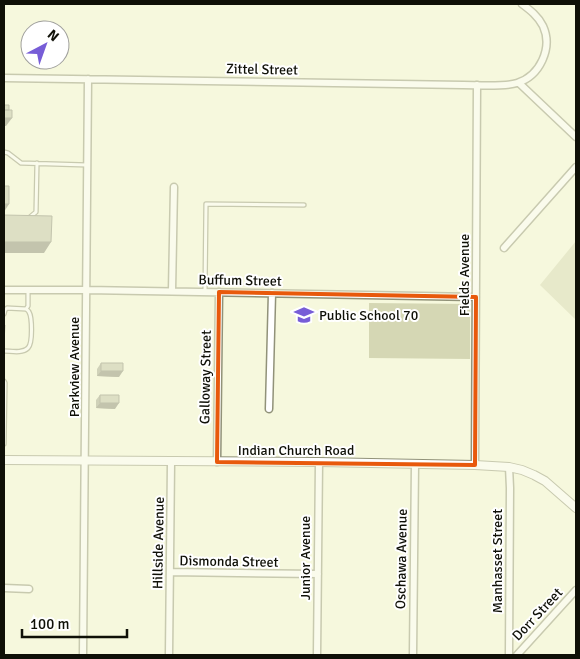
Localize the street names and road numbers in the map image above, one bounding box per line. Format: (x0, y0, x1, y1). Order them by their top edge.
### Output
street label: Zittel Street (226, 60, 298, 79)
street label: Fields Avenue (456, 234, 473, 316)
street label: Buffum Street (198, 271, 282, 290)
street label: Parkview Avenue (66, 317, 83, 417)
street label: Galloway Street (196, 330, 215, 424)
street label: Indian Church Road (238, 442, 354, 459)
street label: Hillside Avenue (149, 497, 168, 589)
street label: Oschawa Avenue (392, 509, 411, 609)
street label: Manhasset Street (489, 509, 506, 613)
street label: Junior Avenue (297, 516, 314, 600)
street label: Dismonda Street (179, 552, 279, 571)
street label: Dorr Street (509, 584, 566, 644)

